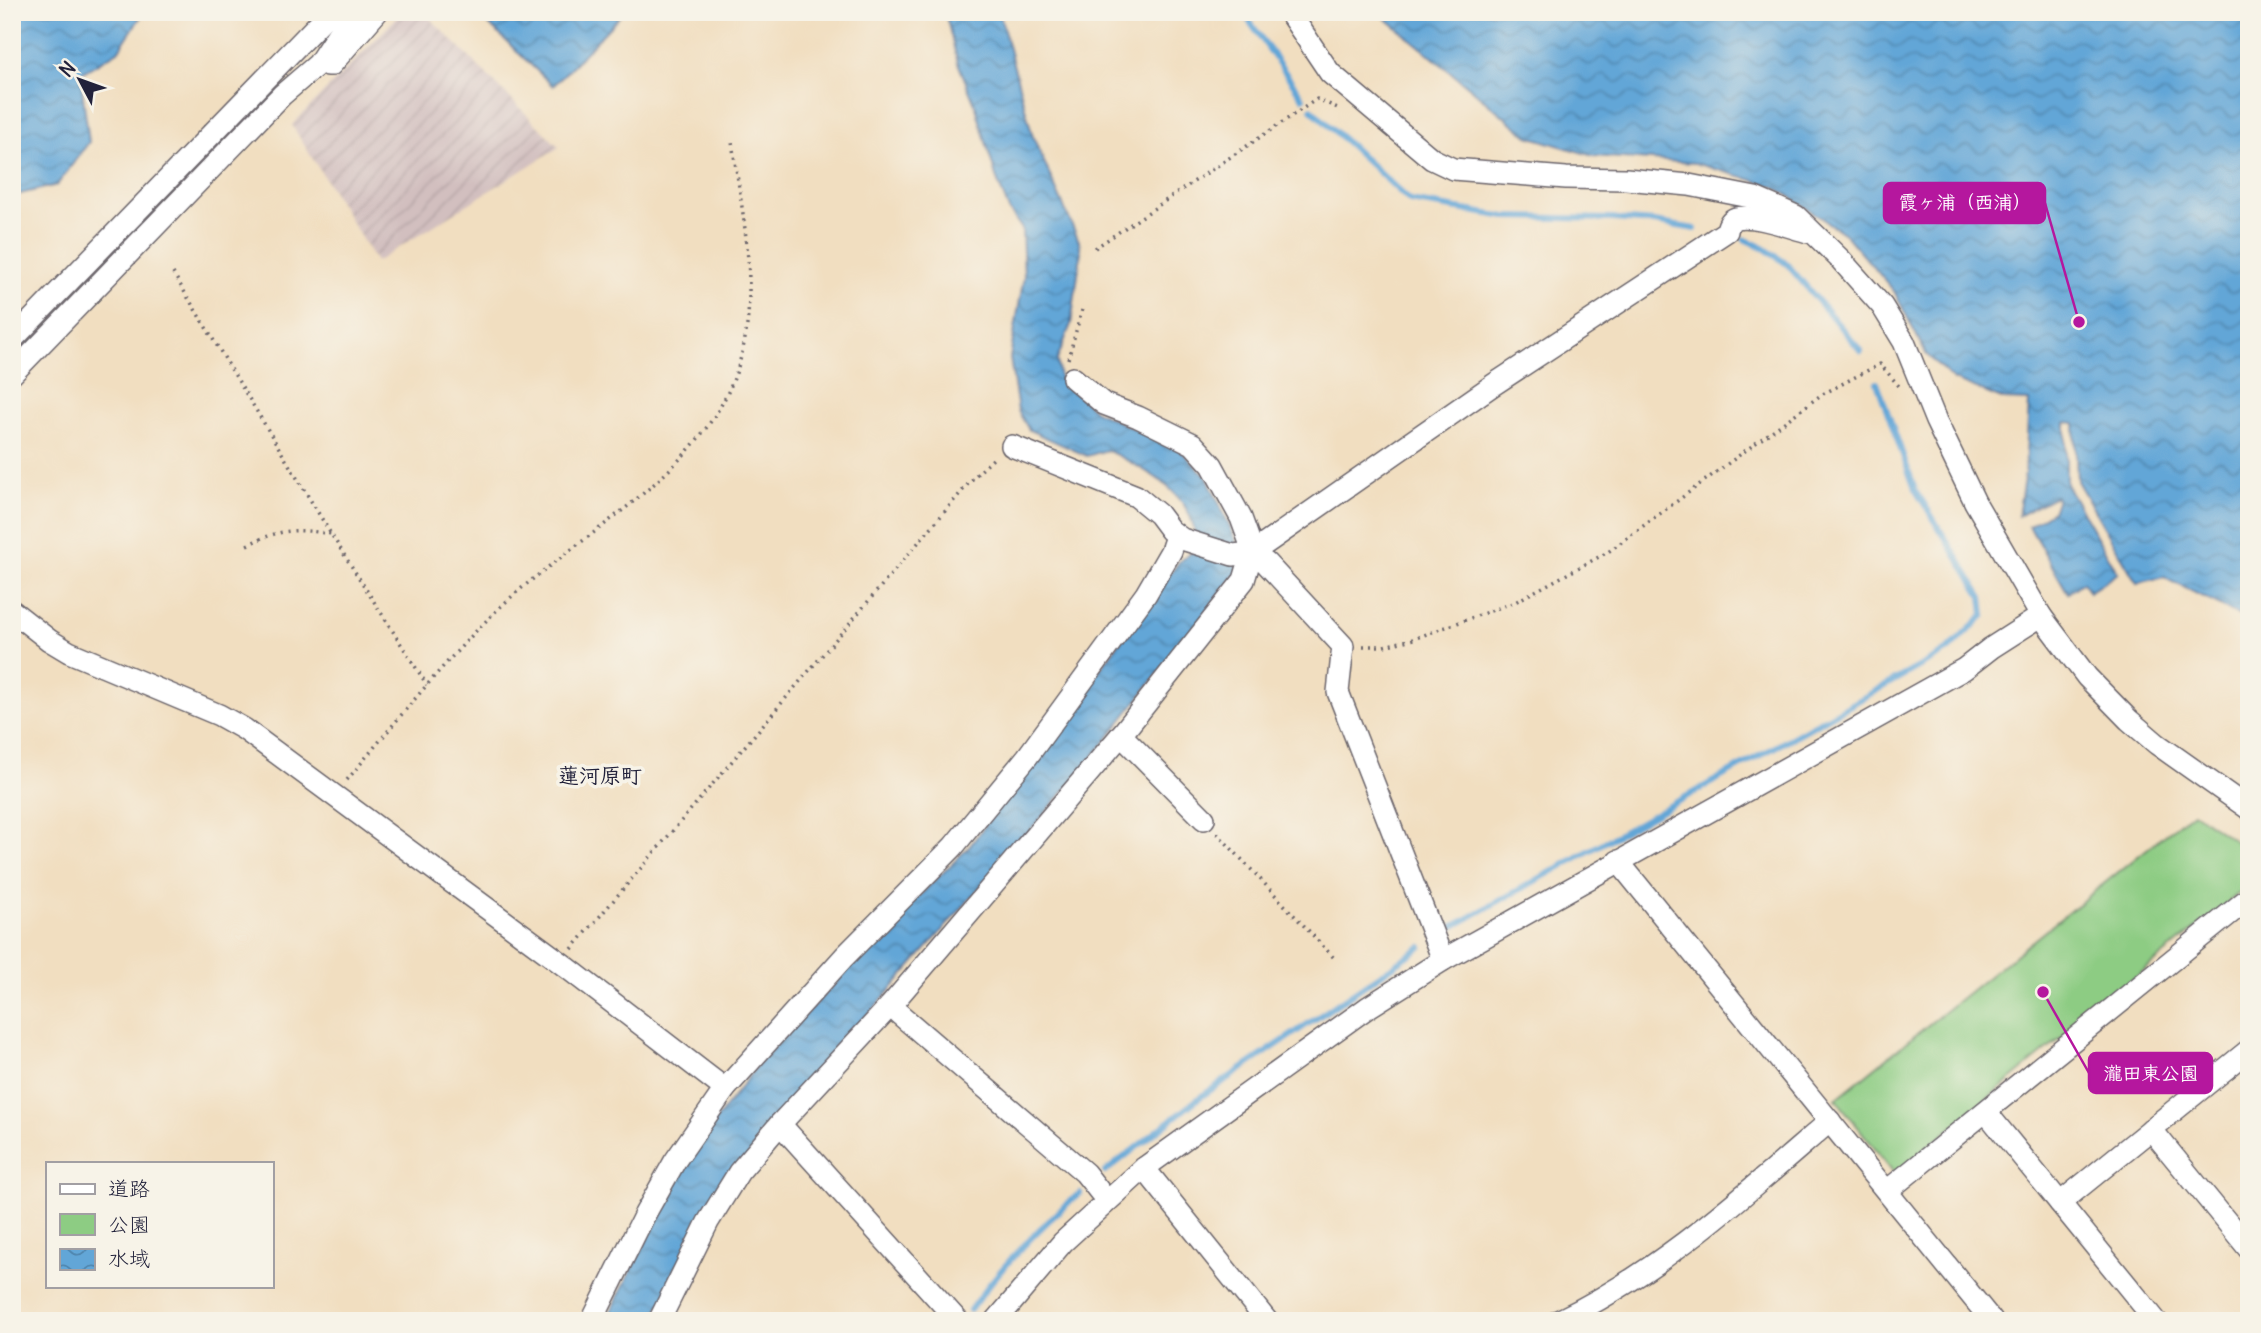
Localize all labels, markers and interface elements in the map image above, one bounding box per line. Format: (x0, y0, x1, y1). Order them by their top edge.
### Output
north arrow (46, 46, 116, 116)
text: N (54, 56, 81, 82)
callout: 霞ヶ浦（西浦） (1884, 183, 2045, 223)
text: 霞ヶ浦（西浦） (1898, 190, 2032, 214)
district label: 蓮河原町 (558, 762, 642, 789)
callout: 瀧田東公園 (2089, 1053, 2212, 1093)
text: 瀧田東公園 (2103, 1061, 2199, 1085)
legend (46, 1162, 273, 1288)
text: 道路 (108, 1175, 150, 1202)
text: 公園 (108, 1211, 150, 1238)
text: 水域 (108, 1245, 150, 1272)

